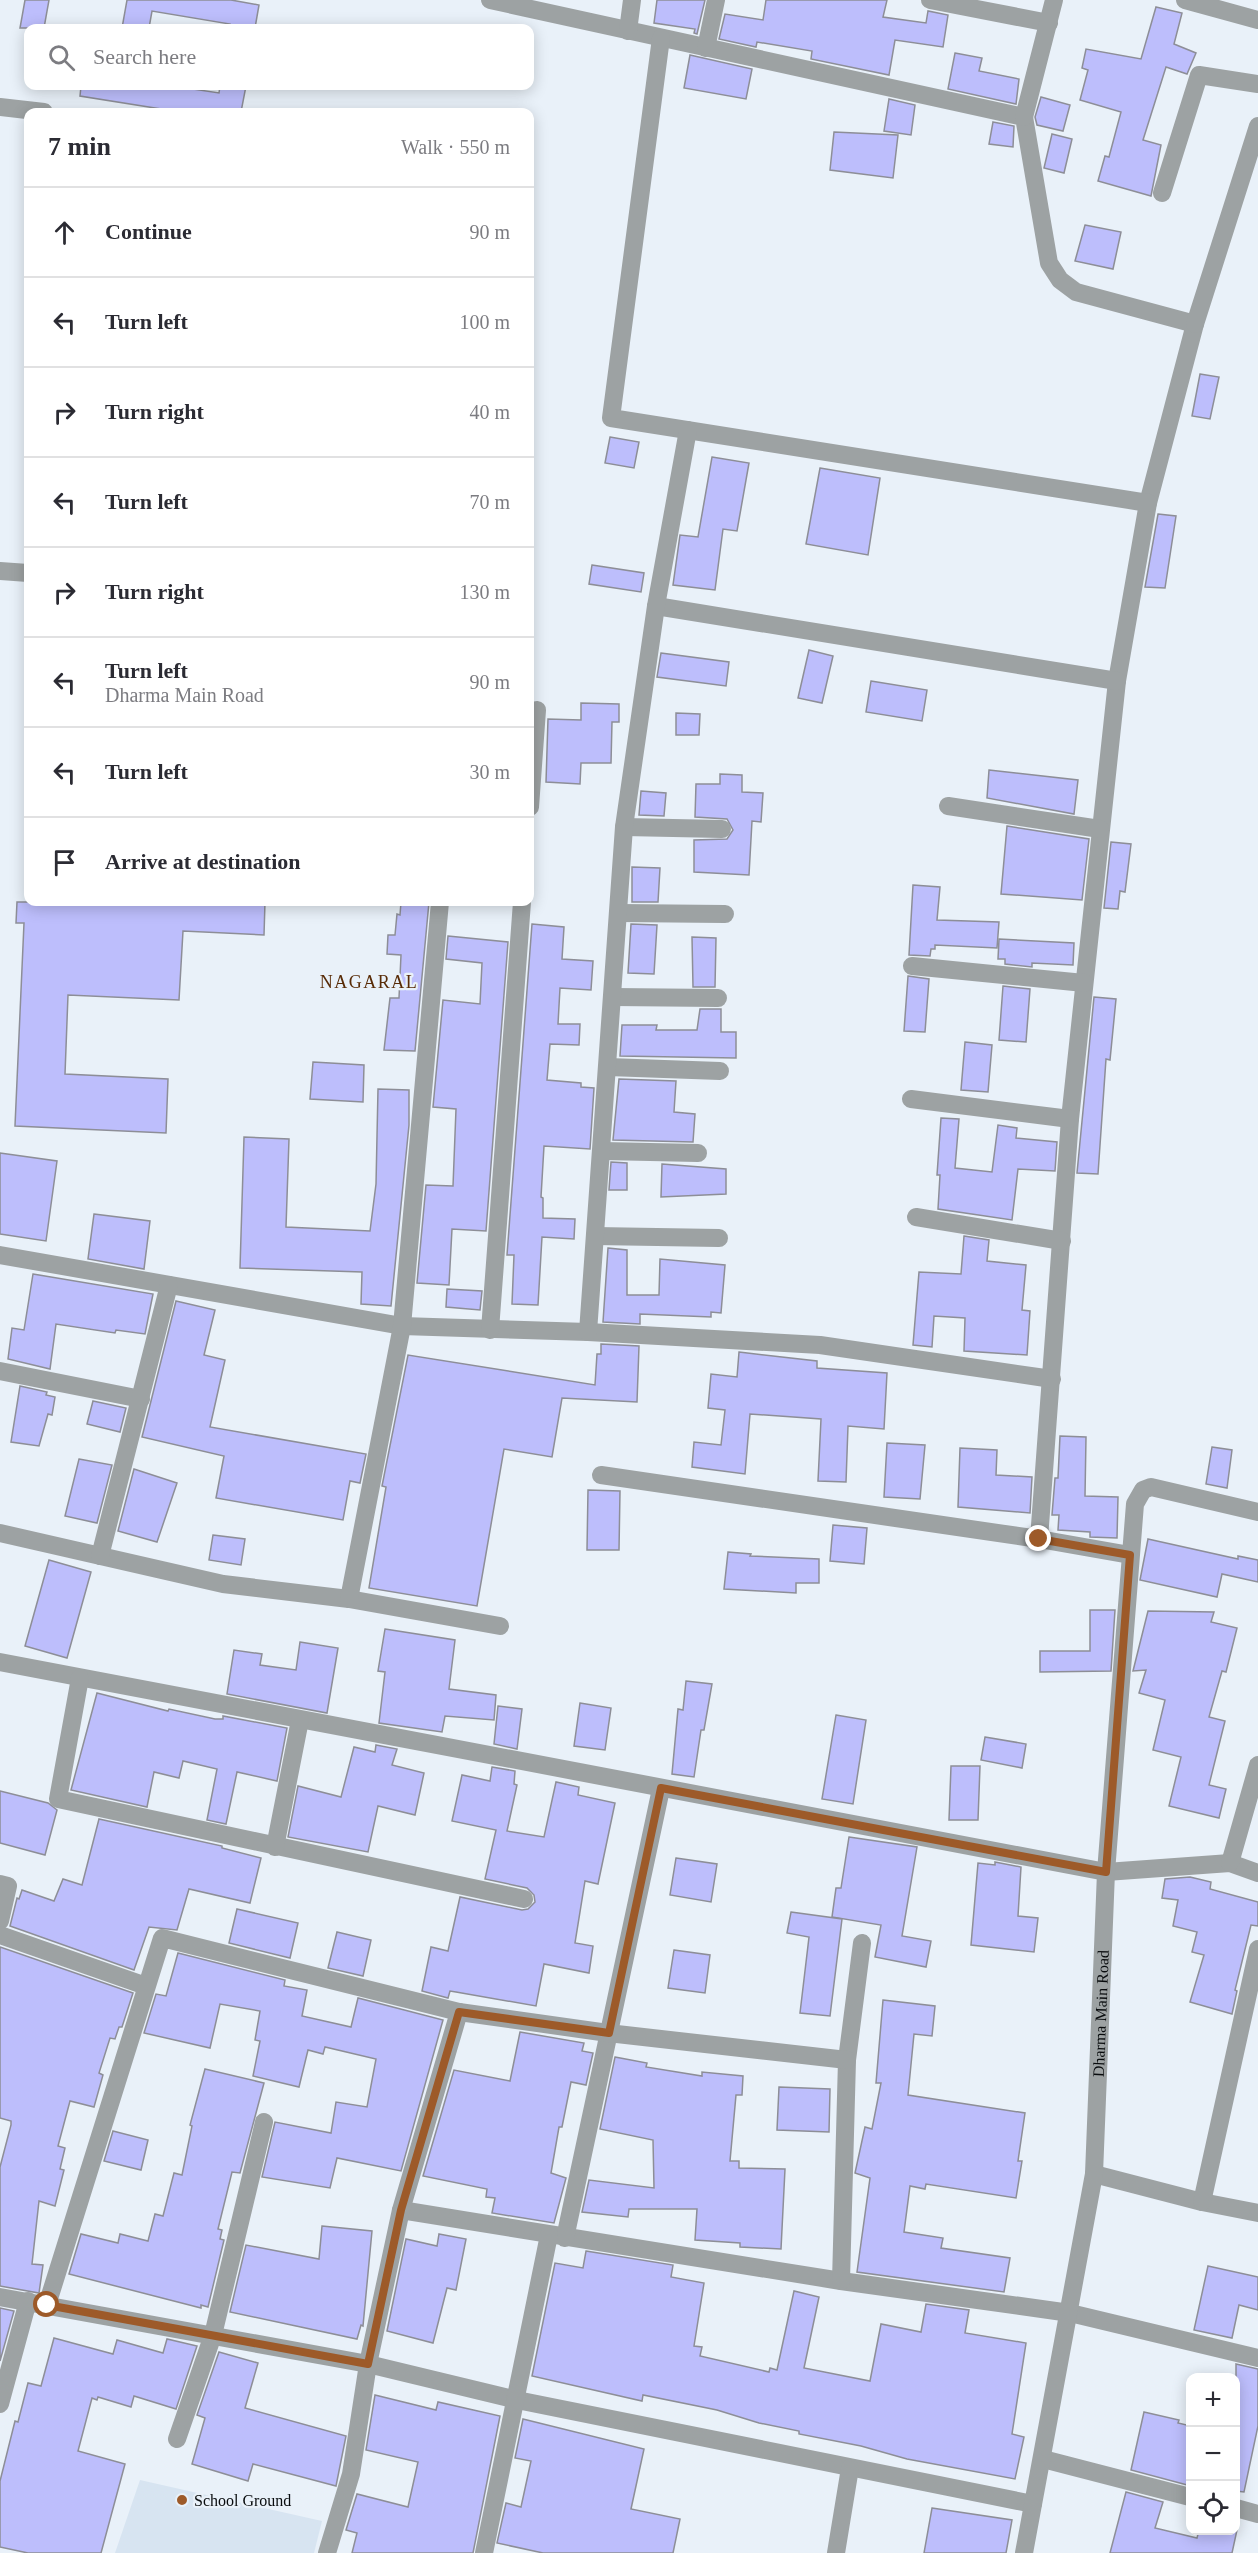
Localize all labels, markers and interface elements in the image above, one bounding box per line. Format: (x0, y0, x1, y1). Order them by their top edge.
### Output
search box (24, 24, 534, 90)
icon: search (45, 41, 78, 74)
text: Search here (93, 44, 196, 69)
text: 7 min (48, 132, 111, 161)
text: Walk · 550 m (401, 136, 510, 158)
icon: ahead (48, 216, 81, 249)
text: Continue (105, 219, 192, 244)
text: 90 m (469, 221, 510, 243)
icon: left (48, 306, 81, 339)
text: Turn left (105, 309, 188, 334)
text: 100 m (459, 311, 510, 333)
icon: right (48, 396, 81, 429)
text: Turn right (105, 399, 204, 424)
text: 40 m (469, 401, 510, 423)
icon: left (48, 486, 81, 519)
text: Turn left (105, 489, 188, 514)
text: 70 m (469, 491, 510, 513)
icon: right (48, 576, 81, 609)
text: Turn right (105, 579, 204, 604)
text: 130 m (459, 581, 510, 603)
text: Turn left (105, 658, 188, 683)
icon: left (48, 666, 81, 699)
text: 90 m (469, 671, 510, 693)
text: Dharma Main Road (105, 684, 264, 706)
icon: left (48, 756, 81, 789)
text: Turn left (105, 759, 188, 784)
text: 30 m (469, 761, 510, 783)
icon: arrive (48, 846, 81, 879)
text: Arrive at destination (105, 849, 301, 874)
district label: NAGARAL (320, 972, 418, 992)
route end (1025, 1525, 1051, 1551)
street label: Dharma Main Road (1090, 1950, 1112, 2077)
route start (33, 2291, 59, 2317)
map controls (1186, 2373, 1240, 2535)
button: + (1186, 2373, 1240, 2427)
button: − (1186, 2427, 1240, 2481)
button: locate (1186, 2481, 1240, 2535)
place label: School Ground (194, 2492, 291, 2509)
marker: School Ground (175, 2493, 189, 2507)

